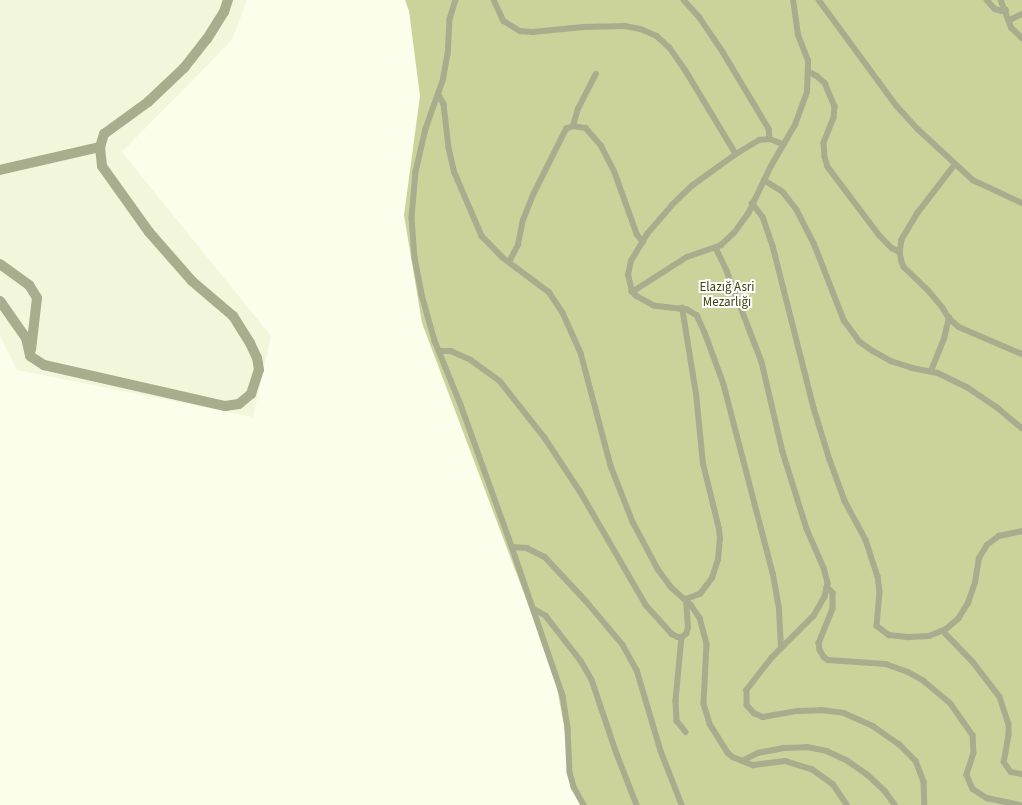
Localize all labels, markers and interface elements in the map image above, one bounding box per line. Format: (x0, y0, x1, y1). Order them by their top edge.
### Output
park label: Elazığ Asri Mezarlığı (699, 280, 755, 311)

